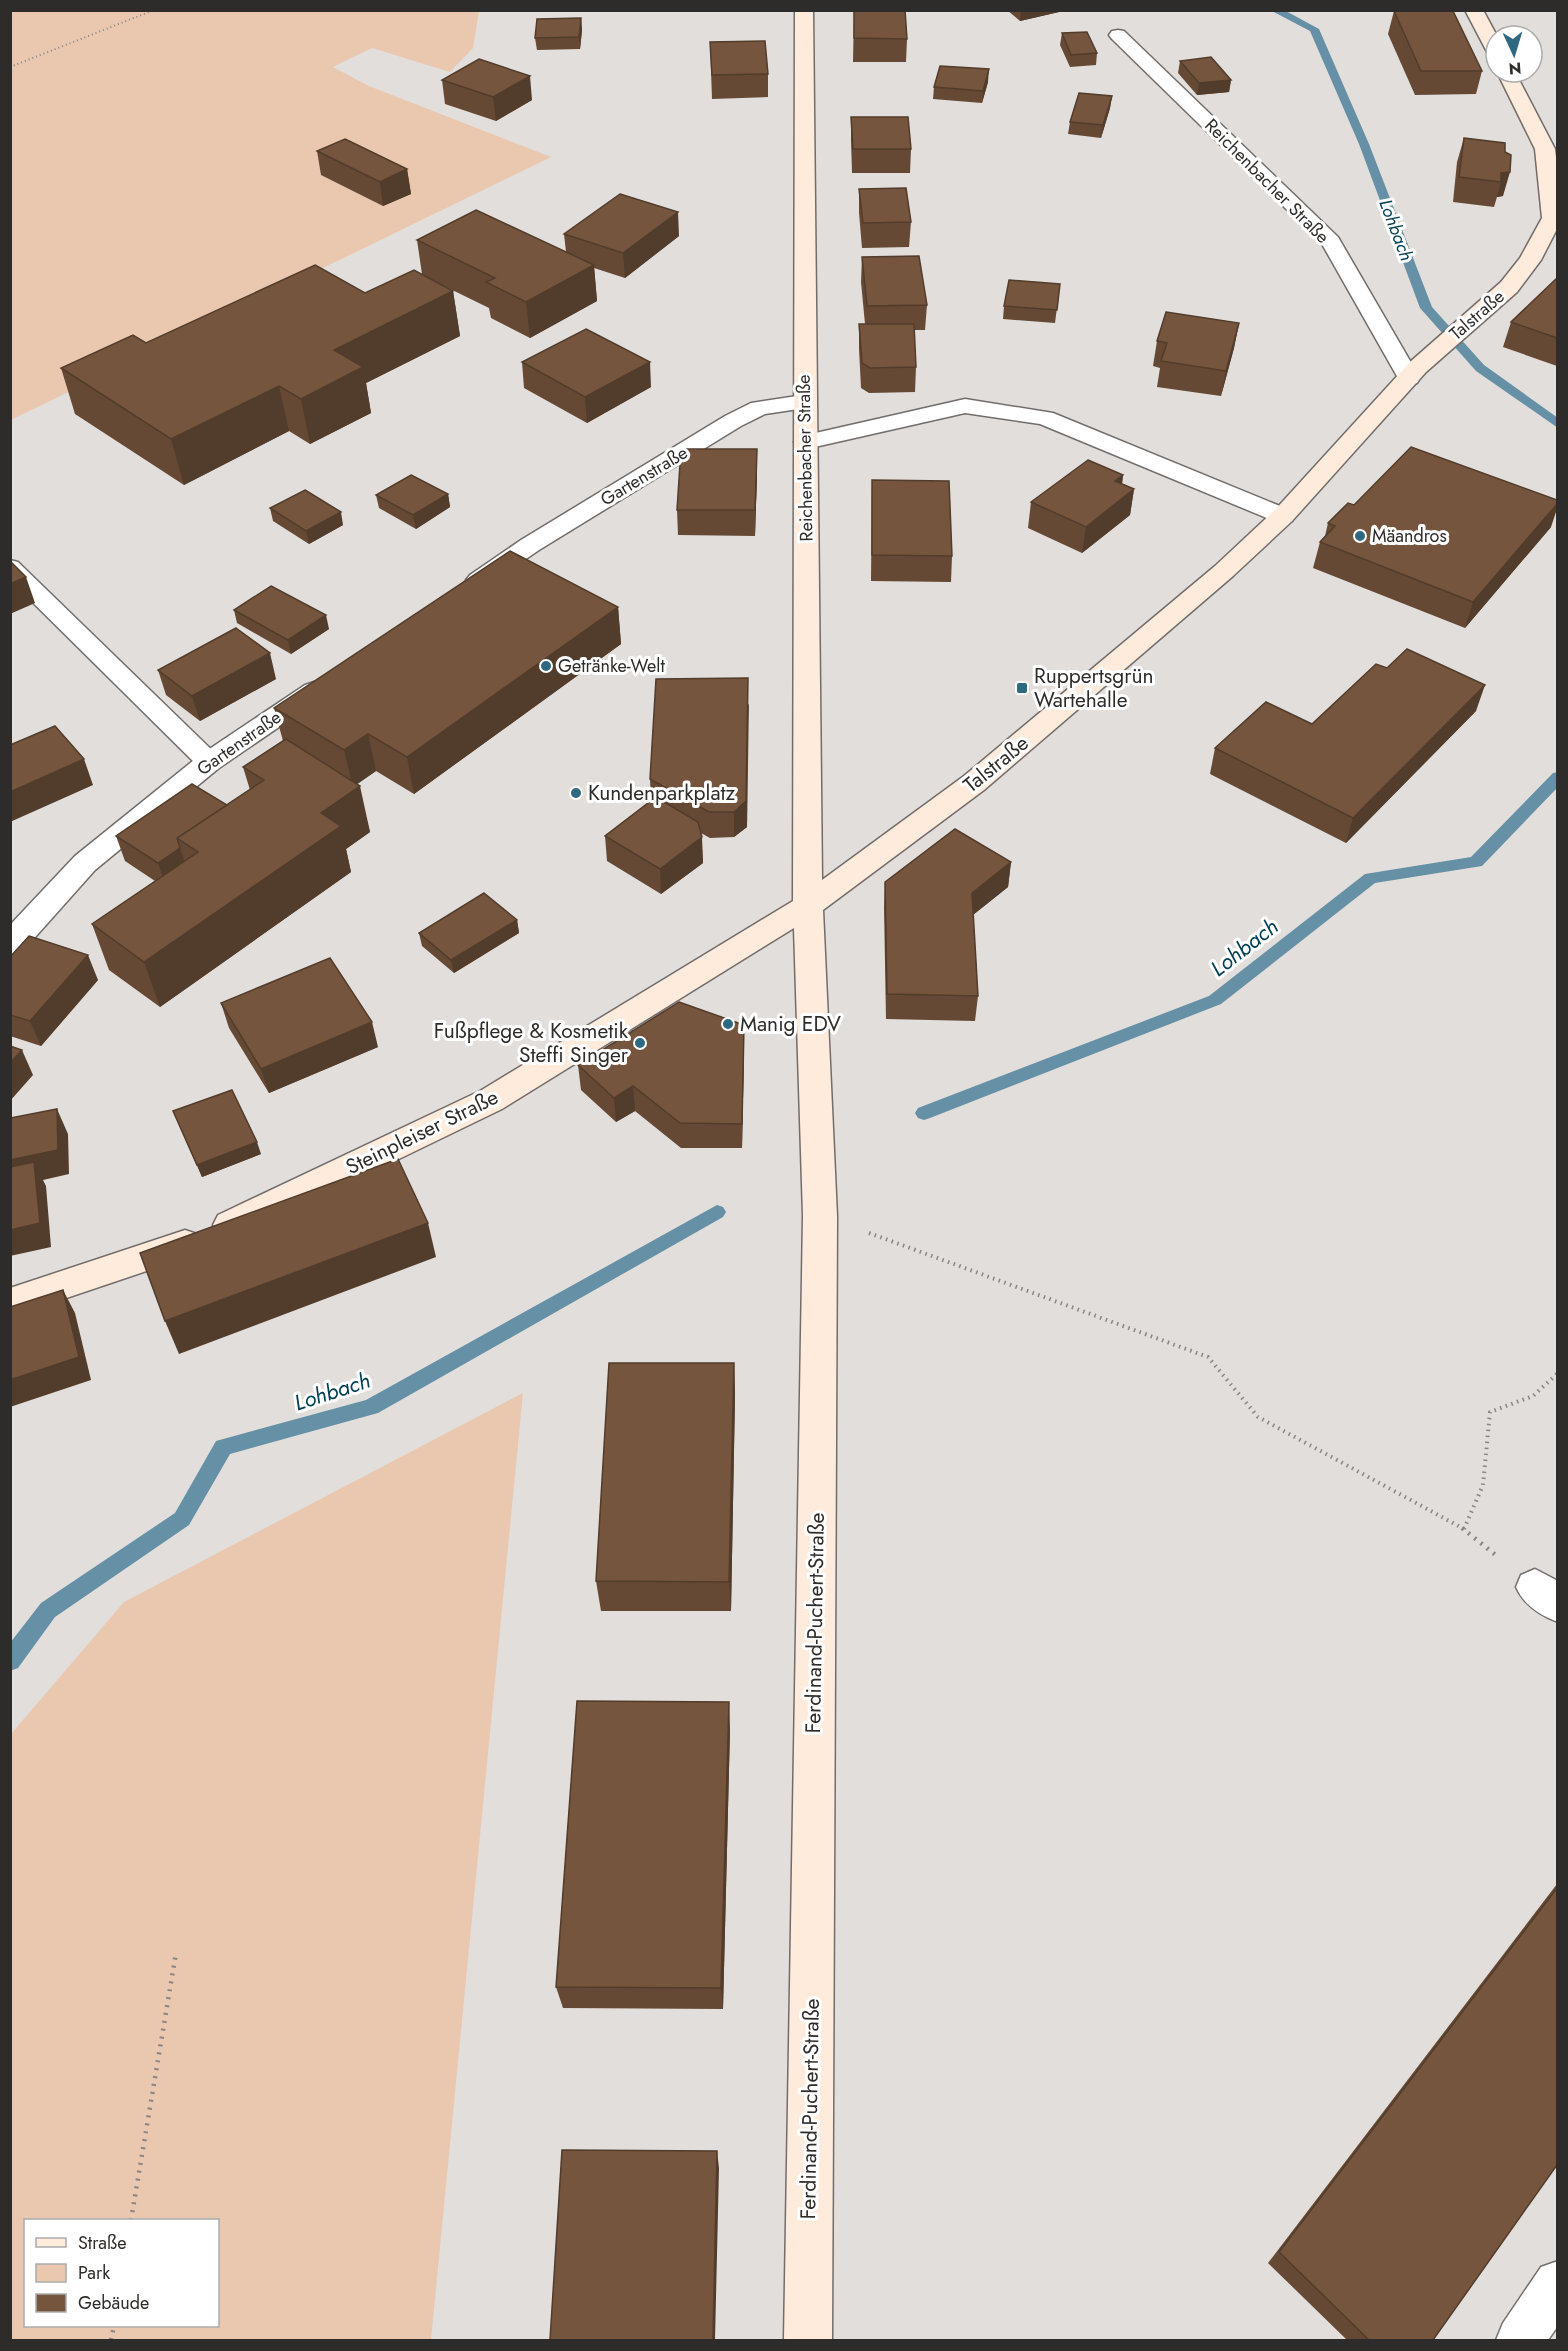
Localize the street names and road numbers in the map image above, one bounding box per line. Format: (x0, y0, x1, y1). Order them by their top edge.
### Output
street label: Reichenbacher Straße (1199, 113, 1335, 249)
street label: Talstraße (1444, 284, 1510, 346)
street label: Reichenbacher Straße (791, 374, 819, 542)
street label: Gartenstraße (595, 440, 693, 512)
street label: Gartenstraße (192, 704, 286, 782)
street label: Talstraße (957, 728, 1035, 800)
street label: Steinpleiser Straße (341, 1082, 503, 1182)
street label: Ferdinand-Puchert-Straße (798, 1512, 832, 1734)
street label: Ferdinand-Puchert-Straße (793, 1998, 827, 2220)

